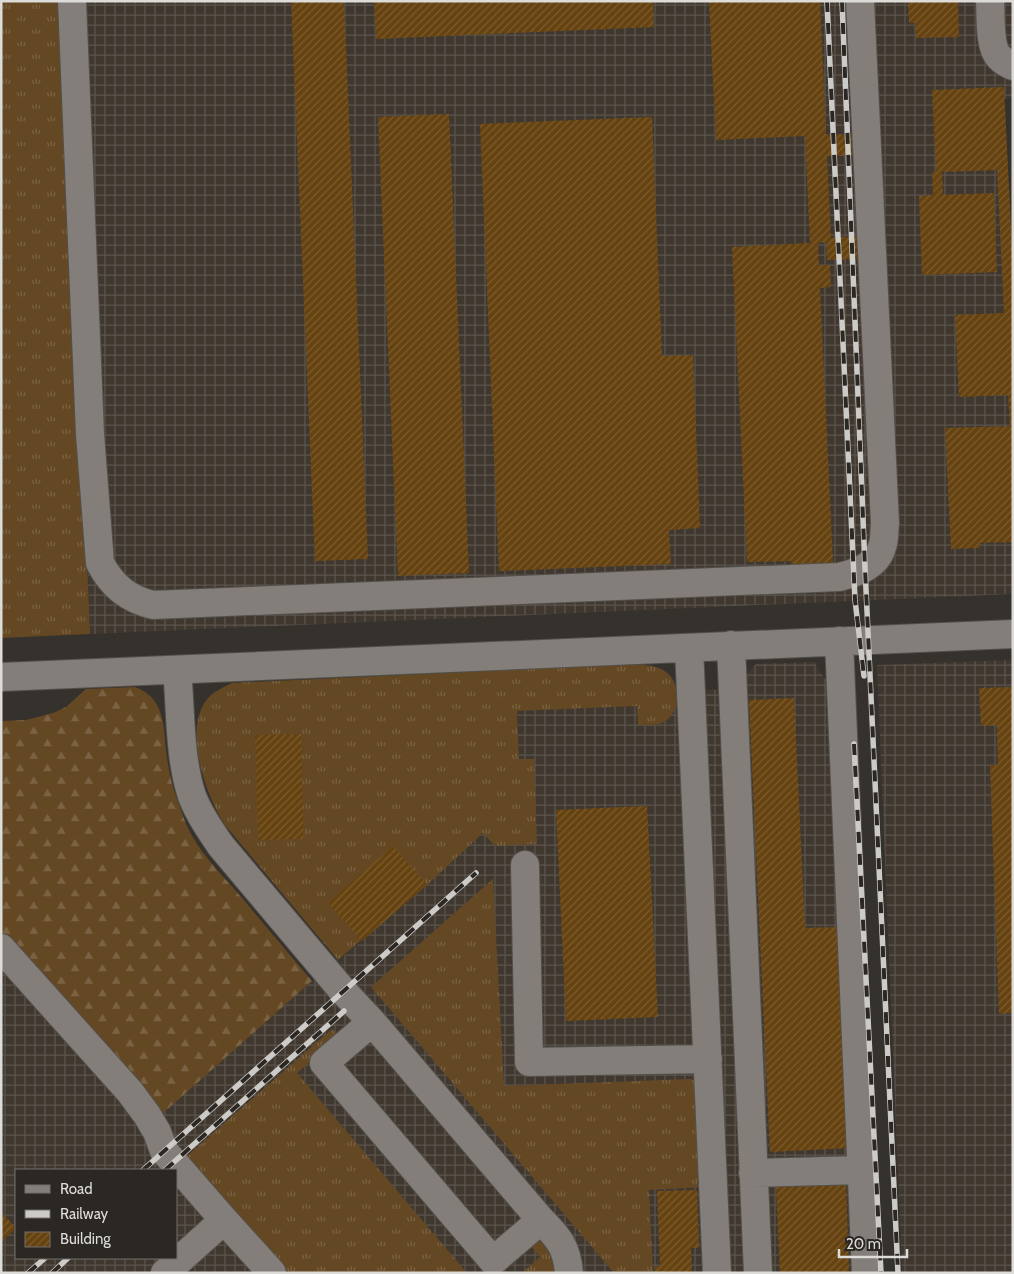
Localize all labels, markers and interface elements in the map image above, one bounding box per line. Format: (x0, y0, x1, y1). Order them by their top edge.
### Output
legend (15, 1169, 178, 1259)
text: Road (60, 1180, 93, 1198)
text: Railway (60, 1205, 109, 1223)
scale bar (839, 1226, 906, 1258)
text: Building (60, 1230, 111, 1248)
text: 20 m (846, 1235, 881, 1253)

